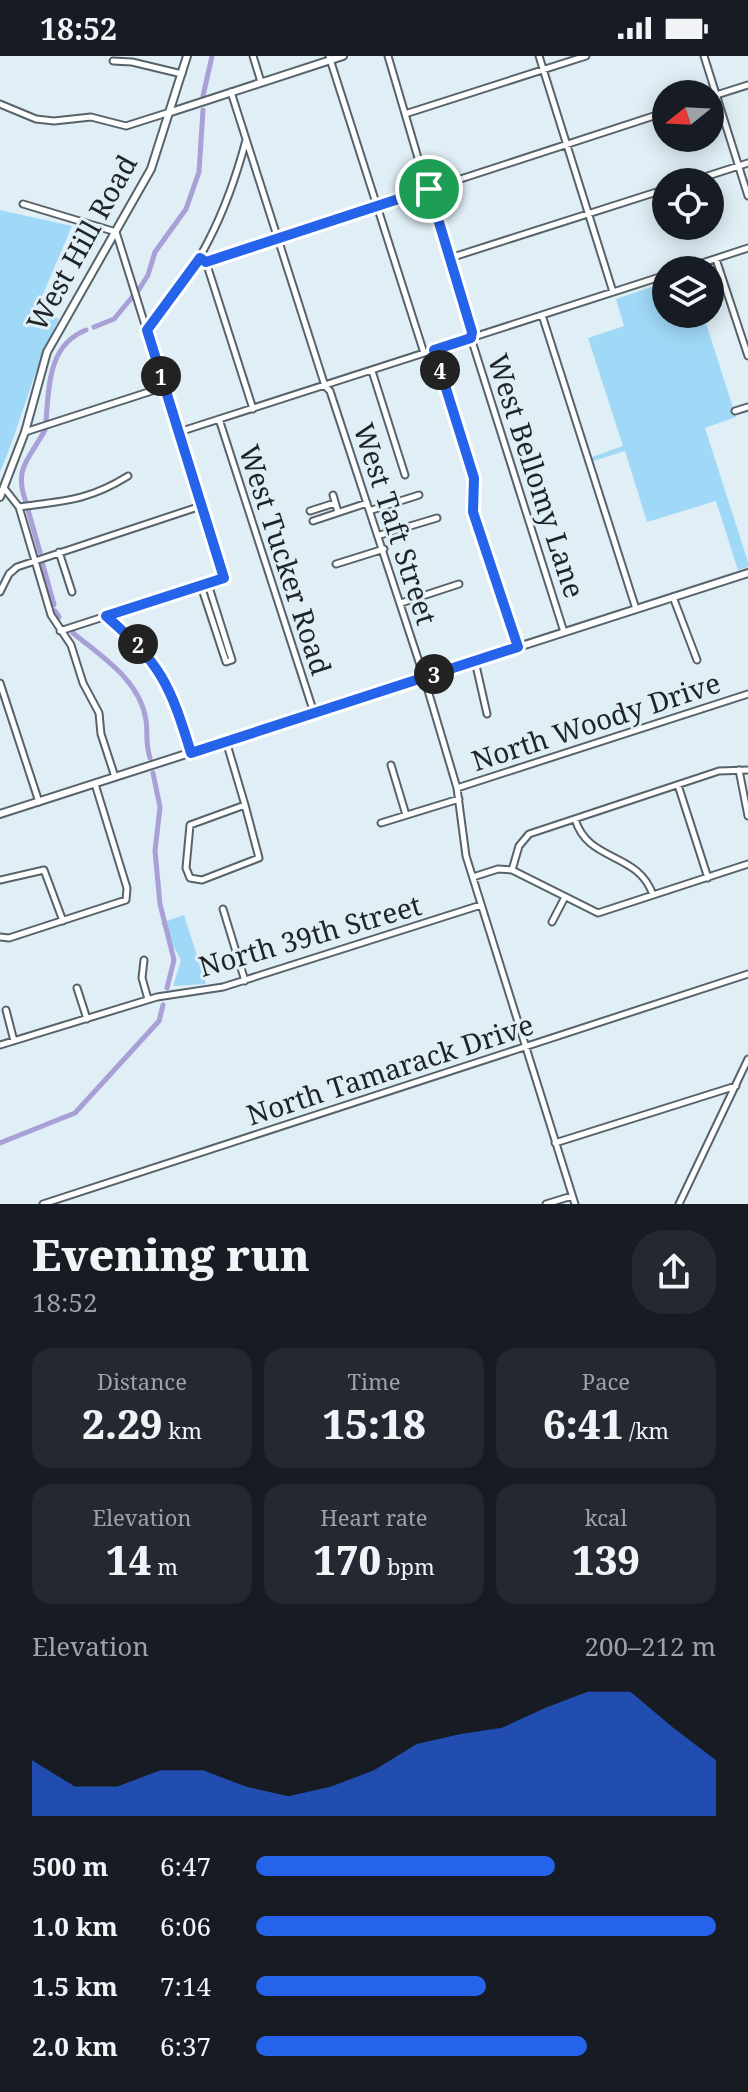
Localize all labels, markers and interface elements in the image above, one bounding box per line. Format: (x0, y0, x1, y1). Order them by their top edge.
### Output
text: 18:52 (40, 8, 117, 49)
north arrow (652, 80, 724, 152)
map controls (652, 80, 724, 328)
street label: West Hill Road (17, 148, 145, 337)
pin (395, 155, 463, 223)
icon: arrive (407, 167, 451, 211)
button: locate (652, 168, 724, 240)
button: layers (652, 256, 724, 328)
street label: West Bellomy Lane (480, 349, 594, 603)
pin: 4 (420, 350, 460, 390)
text: 4 (434, 355, 446, 385)
pin: 1 (141, 356, 181, 396)
text: 1 (155, 361, 167, 391)
street label: West Taft Street (345, 418, 447, 630)
street label: West Tucker Road (231, 440, 341, 680)
pin: 2 (118, 624, 158, 664)
text: 2 (132, 629, 144, 659)
pin: 3 (414, 654, 454, 694)
text: 3 (428, 659, 440, 689)
street label: North Woody Drive (466, 663, 725, 779)
street label: North 39th Street (194, 885, 426, 985)
street label: North Tamarack Drive (241, 1005, 538, 1133)
text: Evening run (32, 1224, 310, 1284)
button: share (632, 1230, 716, 1314)
text: 18:52 (32, 1284, 98, 1320)
text: Distance (97, 1366, 187, 1396)
text: Time (347, 1366, 401, 1396)
text: Pace (582, 1366, 630, 1396)
text: 2.29 (82, 1396, 163, 1451)
text: 15:18 (322, 1396, 426, 1451)
text: 6:41 (543, 1396, 623, 1451)
text: km (163, 1415, 202, 1445)
text: /km (623, 1415, 669, 1445)
text: Elevation (92, 1502, 192, 1532)
text: Heart rate (320, 1502, 428, 1532)
text: kcal (585, 1502, 627, 1532)
text: 14 (106, 1532, 151, 1587)
text: 170 (313, 1532, 381, 1587)
text: 139 (572, 1532, 640, 1587)
text: m (151, 1551, 178, 1581)
text: bpm (381, 1551, 435, 1581)
text: Elevation (32, 1628, 149, 1664)
text: 200–212 m (584, 1628, 716, 1664)
text: 500 m (32, 1848, 108, 1884)
text: 6:47 (160, 1848, 211, 1884)
text: 1.0 km (32, 1908, 118, 1944)
text: 6:06 (160, 1908, 211, 1944)
text: 1.5 km (32, 1968, 118, 2004)
text: 7:14 (160, 1968, 211, 2004)
text: 2.0 km (32, 2028, 118, 2064)
text: 6:37 (160, 2028, 211, 2064)

